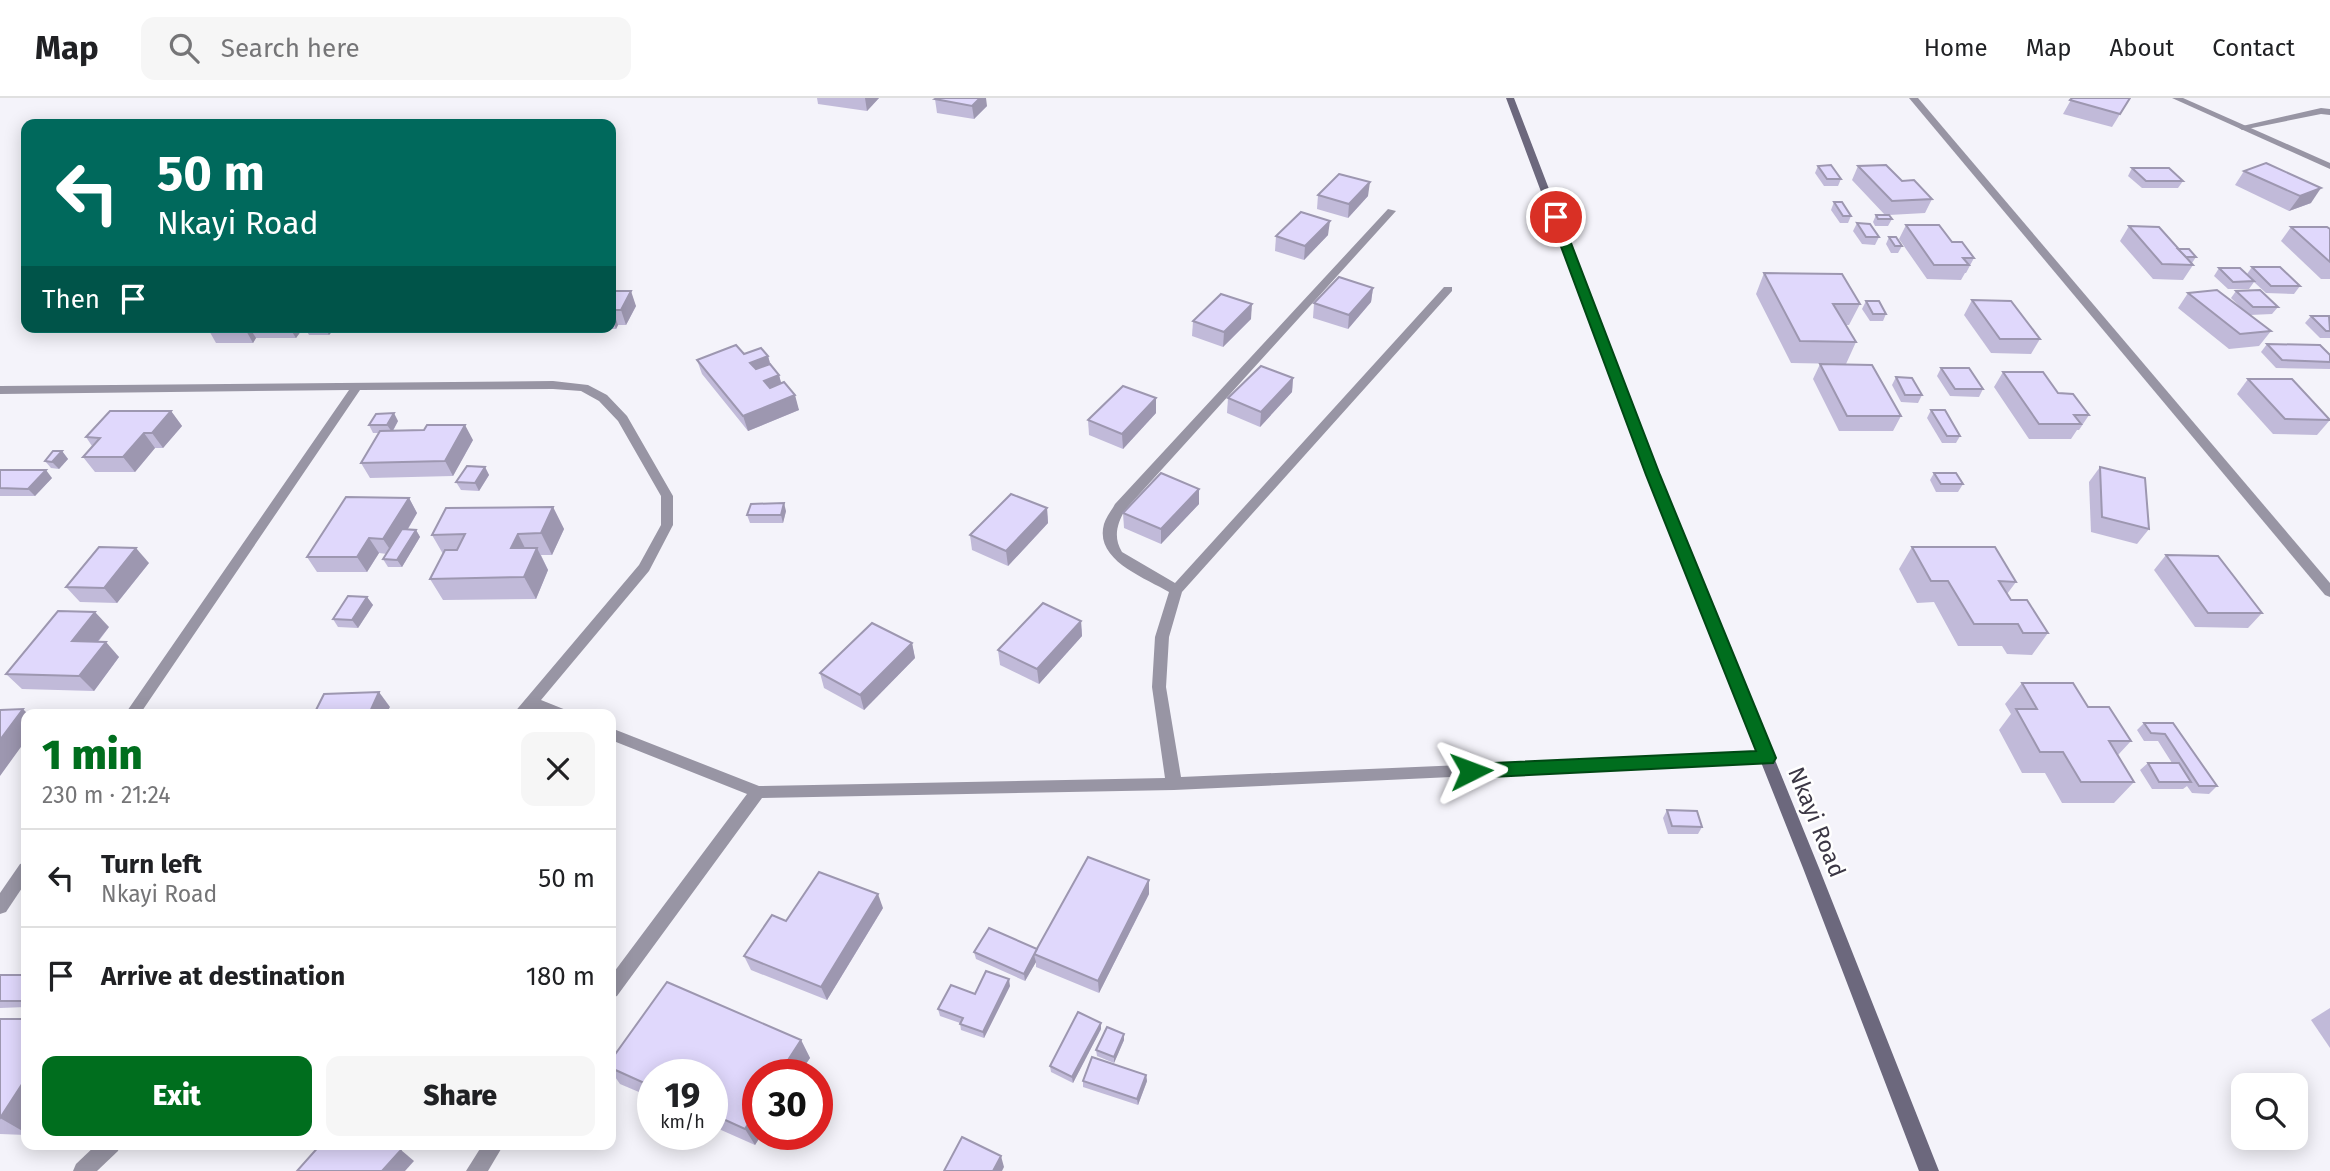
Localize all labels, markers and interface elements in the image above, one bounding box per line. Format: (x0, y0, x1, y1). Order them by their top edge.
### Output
search box (141, 17, 631, 80)
text: Map (35, 28, 99, 68)
icon: search (165, 29, 203, 67)
text: Search here (221, 33, 360, 64)
text: Home (1924, 34, 1988, 62)
text: Map (2026, 34, 2072, 62)
text: About (2110, 34, 2174, 62)
text: Contact (2212, 34, 2295, 62)
text: 50 m (157, 144, 265, 203)
icon: left (42, 147, 133, 238)
pin (1526, 187, 1586, 247)
icon: arrive (1537, 198, 1575, 236)
text: Nkayi Road (157, 204, 319, 242)
icon: arrive (114, 280, 152, 318)
text: Then (42, 284, 100, 315)
text: 1 min (42, 730, 143, 780)
button: close (521, 732, 595, 806)
position arrow (1434, 734, 1508, 808)
street label: Nkayi Road (1782, 763, 1852, 881)
text: 230 m · 21:24 (42, 781, 170, 809)
text: Turn left (101, 849, 202, 880)
icon: left (42, 859, 80, 897)
text: 50 m (538, 863, 595, 894)
text: Nkayi Road (101, 880, 217, 908)
icon: arrive (42, 957, 80, 995)
text: Arrive at destination (101, 961, 345, 992)
text: 180 m (526, 961, 595, 992)
button: Exit (42, 1056, 312, 1136)
button: Share (326, 1056, 595, 1136)
speed limit sign: 30 (742, 1059, 833, 1150)
map controls (2231, 1073, 2308, 1150)
button: search (2231, 1073, 2308, 1150)
text: 19 (665, 1074, 700, 1116)
text: km/h (660, 1111, 705, 1133)

